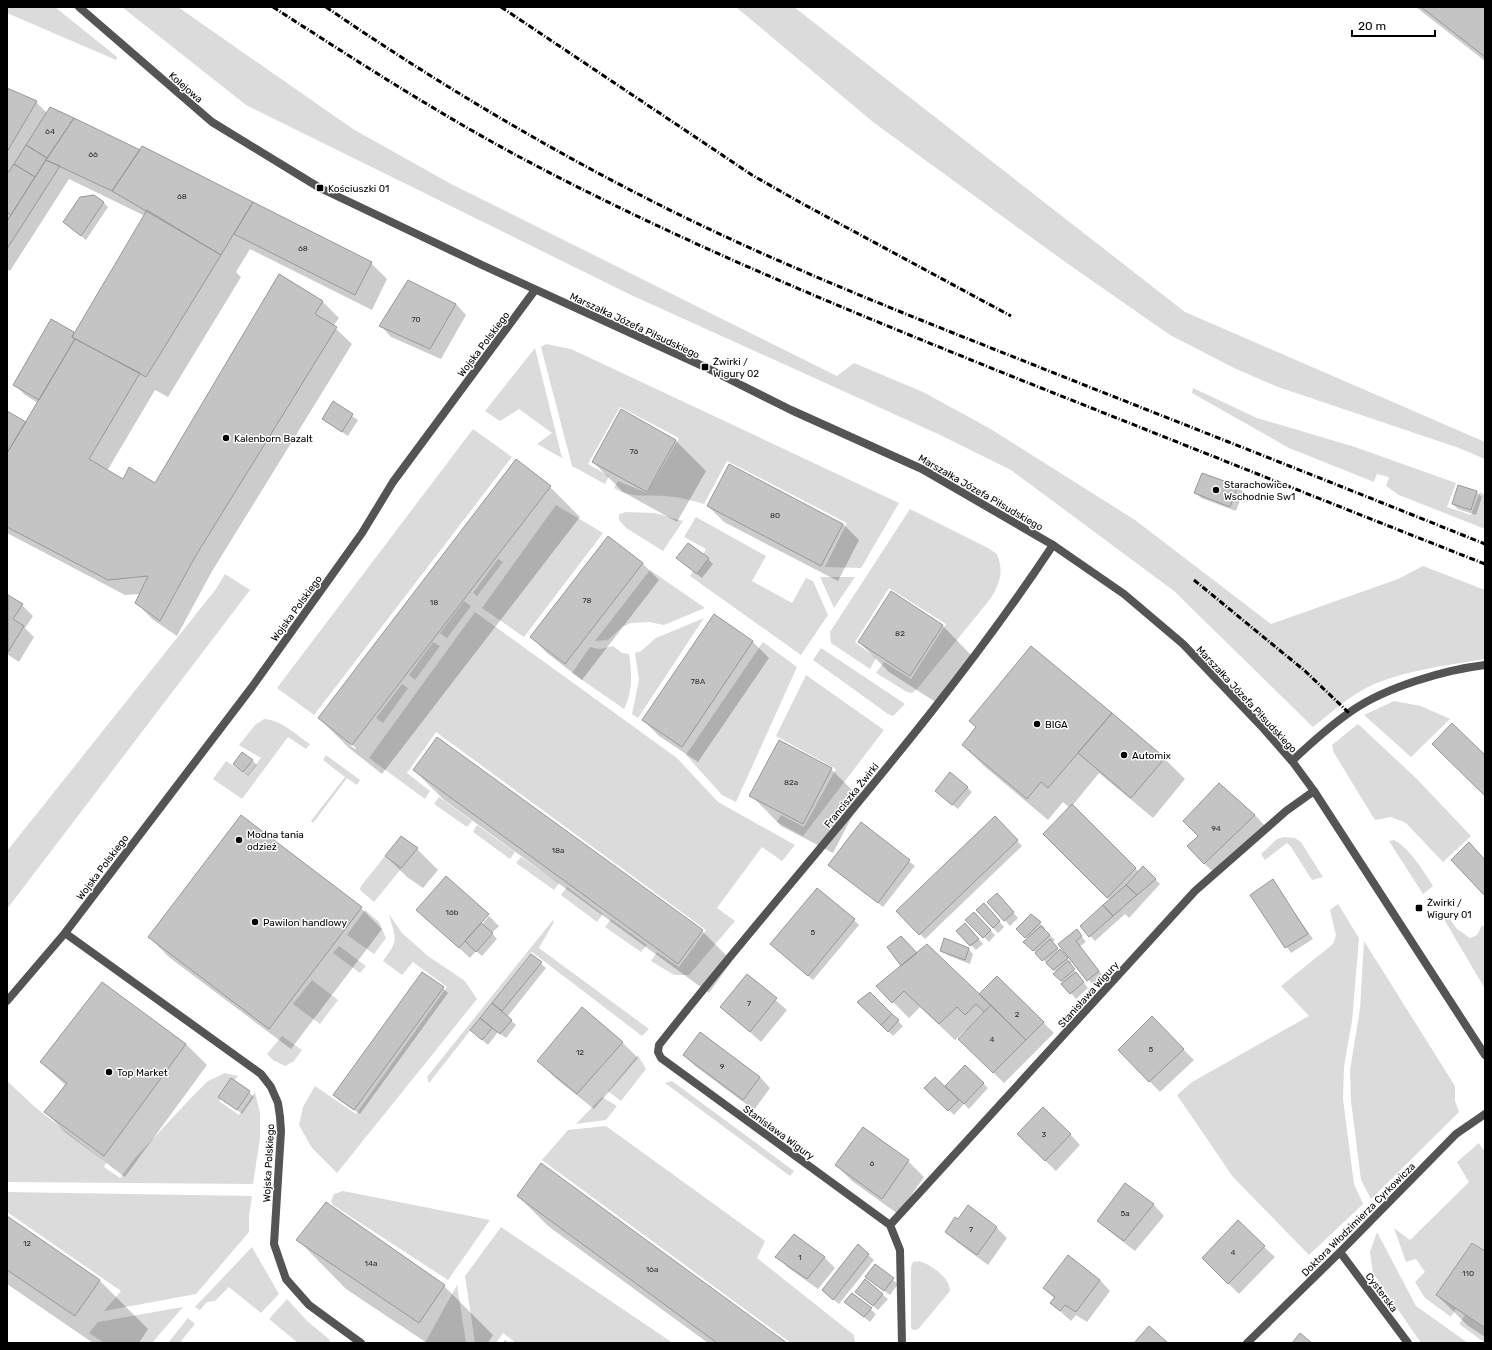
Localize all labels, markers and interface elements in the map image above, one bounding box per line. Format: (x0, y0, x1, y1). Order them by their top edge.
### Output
scale bar (1352, 12, 1435, 38)
text: 20 m (1358, 19, 1386, 33)
street label: Kolejowa (166, 70, 205, 106)
house number: 64 (45, 127, 55, 136)
house number: 66 (88, 150, 98, 159)
marker: Kościuszki 01 (315, 183, 325, 193)
place label: Kościuszki 01 (328, 183, 389, 195)
house number: 68 (177, 192, 187, 201)
house number: 68 (298, 244, 308, 253)
street label: Marszałka Józefa Piłsudskiego (568, 291, 702, 361)
street label: Wojska Polskiego (455, 309, 512, 380)
house number: 70 (411, 315, 421, 324)
place label: Żwirki / Wigury 02 (713, 356, 759, 380)
marker: Żwirki / Wigury 02 (700, 362, 710, 372)
marker: Kalenborn Bazalt (221, 433, 231, 443)
place label: Kalenborn Bazalt (234, 433, 313, 445)
house number: 76 (630, 447, 639, 456)
street label: Marszałka Józefa Piłsudskiego (916, 452, 1045, 534)
place label: Starachowice Wschodnie Sw1 (1224, 479, 1295, 503)
marker: Starachowice Wschodnie Sw1 (1211, 485, 1221, 495)
house number: 80 (770, 511, 780, 520)
street label: Wojska Polskiego (269, 573, 325, 644)
house number: 78 (582, 596, 592, 605)
house number: 18 (430, 598, 438, 607)
house number: 82 (895, 629, 905, 638)
street label: Marszałka Józefa Piłsudskiego (1194, 644, 1299, 756)
house number: 78A (691, 677, 706, 686)
marker: BIGA (1032, 719, 1042, 729)
place label: BIGA (1045, 719, 1068, 731)
marker: Automix (1119, 750, 1129, 760)
place label: Automix (1132, 750, 1172, 762)
street label: Franciszka Żwirki (822, 761, 882, 830)
house number: 82a (784, 778, 798, 787)
house number: 94 (1211, 824, 1221, 833)
place label: Modna tania odzież (247, 829, 304, 853)
street label: Wojska Polskiego (74, 832, 131, 903)
marker: Modna tania odzież (234, 835, 244, 845)
house number: 18a (552, 846, 564, 855)
place label: Żwirki / Wigury 01 (1427, 897, 1472, 921)
marker: Żwirki / Wigury 01 (1414, 903, 1424, 913)
house number: 16b (445, 908, 459, 917)
marker: Pawilon handlowy (250, 917, 260, 927)
place label: Pawilon handlowy (263, 917, 348, 929)
house number: 5 (811, 928, 816, 937)
street label: Stanisława Wigury (1056, 959, 1122, 1030)
house number: 7 (747, 999, 751, 1008)
house number: 2 (1015, 1010, 1020, 1019)
house number: 4 (990, 1035, 995, 1044)
house number: 5 (1149, 1045, 1154, 1054)
house number: 12 (576, 1048, 584, 1057)
house number: 9 (720, 1062, 725, 1071)
marker: Top Market (104, 1067, 114, 1077)
place label: Top Market (117, 1067, 168, 1079)
street label: Stanisława Wigury (741, 1103, 817, 1163)
street label: Wojska Polskiego (261, 1123, 277, 1203)
house number: 3 (1042, 1130, 1047, 1139)
house number: 6 (870, 1159, 875, 1168)
street label: Doktora Włodzimierza Cyrkowicza (1299, 1160, 1418, 1279)
house number: 5a (1120, 1209, 1130, 1218)
house number: 7 (969, 1225, 973, 1234)
house number: 12 (23, 1239, 31, 1248)
house number: 4 (1231, 1248, 1236, 1257)
house number: 1 (798, 1253, 802, 1262)
house number: 14a (365, 1259, 377, 1268)
house number: 16a (646, 1265, 658, 1274)
house number: 110 (1462, 1269, 1474, 1278)
street label: Cysterska (1363, 1271, 1400, 1315)

